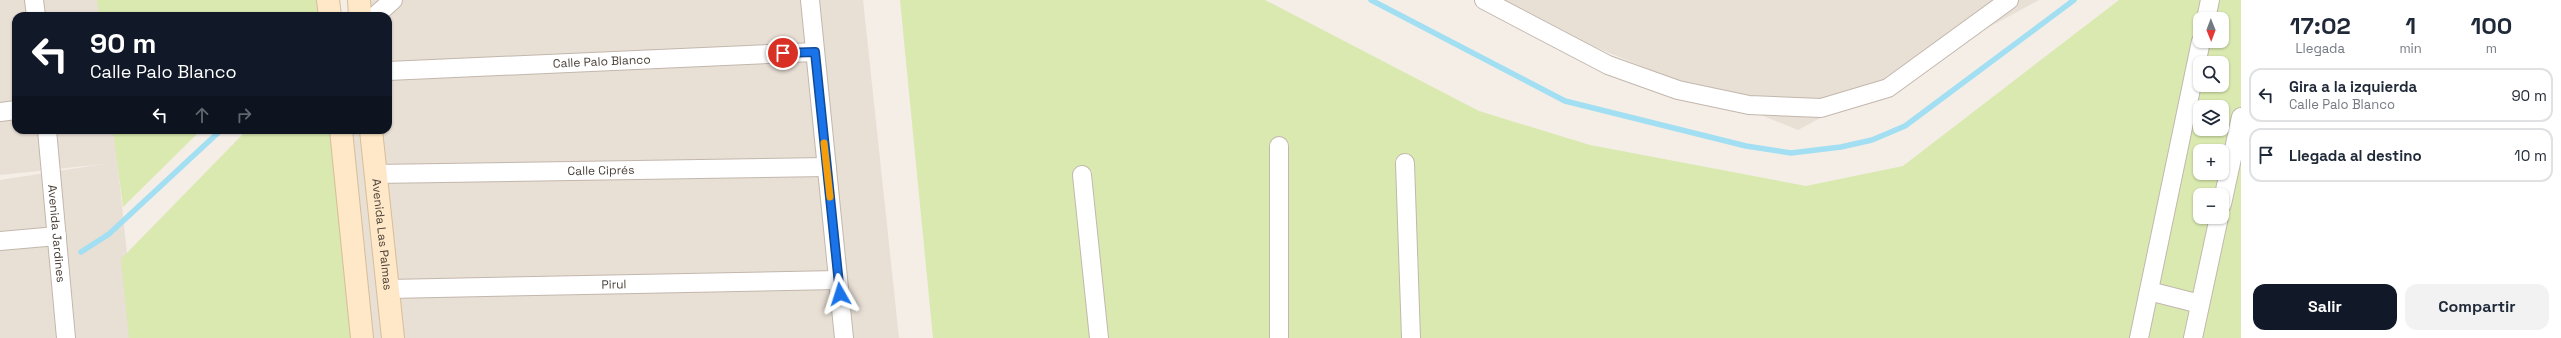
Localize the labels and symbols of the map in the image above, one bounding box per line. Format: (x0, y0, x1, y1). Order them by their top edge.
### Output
north arrow (2193, 12, 2229, 48)
pin (766, 36, 800, 70)
street label: Calle Palo Blanco (553, 51, 651, 72)
street label: Calle Ciprés (567, 162, 635, 179)
street label: Avenida Las Palmas (368, 178, 396, 291)
street label: Avenida Jardines (44, 184, 69, 283)
position arrow (819, 273, 861, 315)
street label: Pirul (601, 276, 627, 293)

